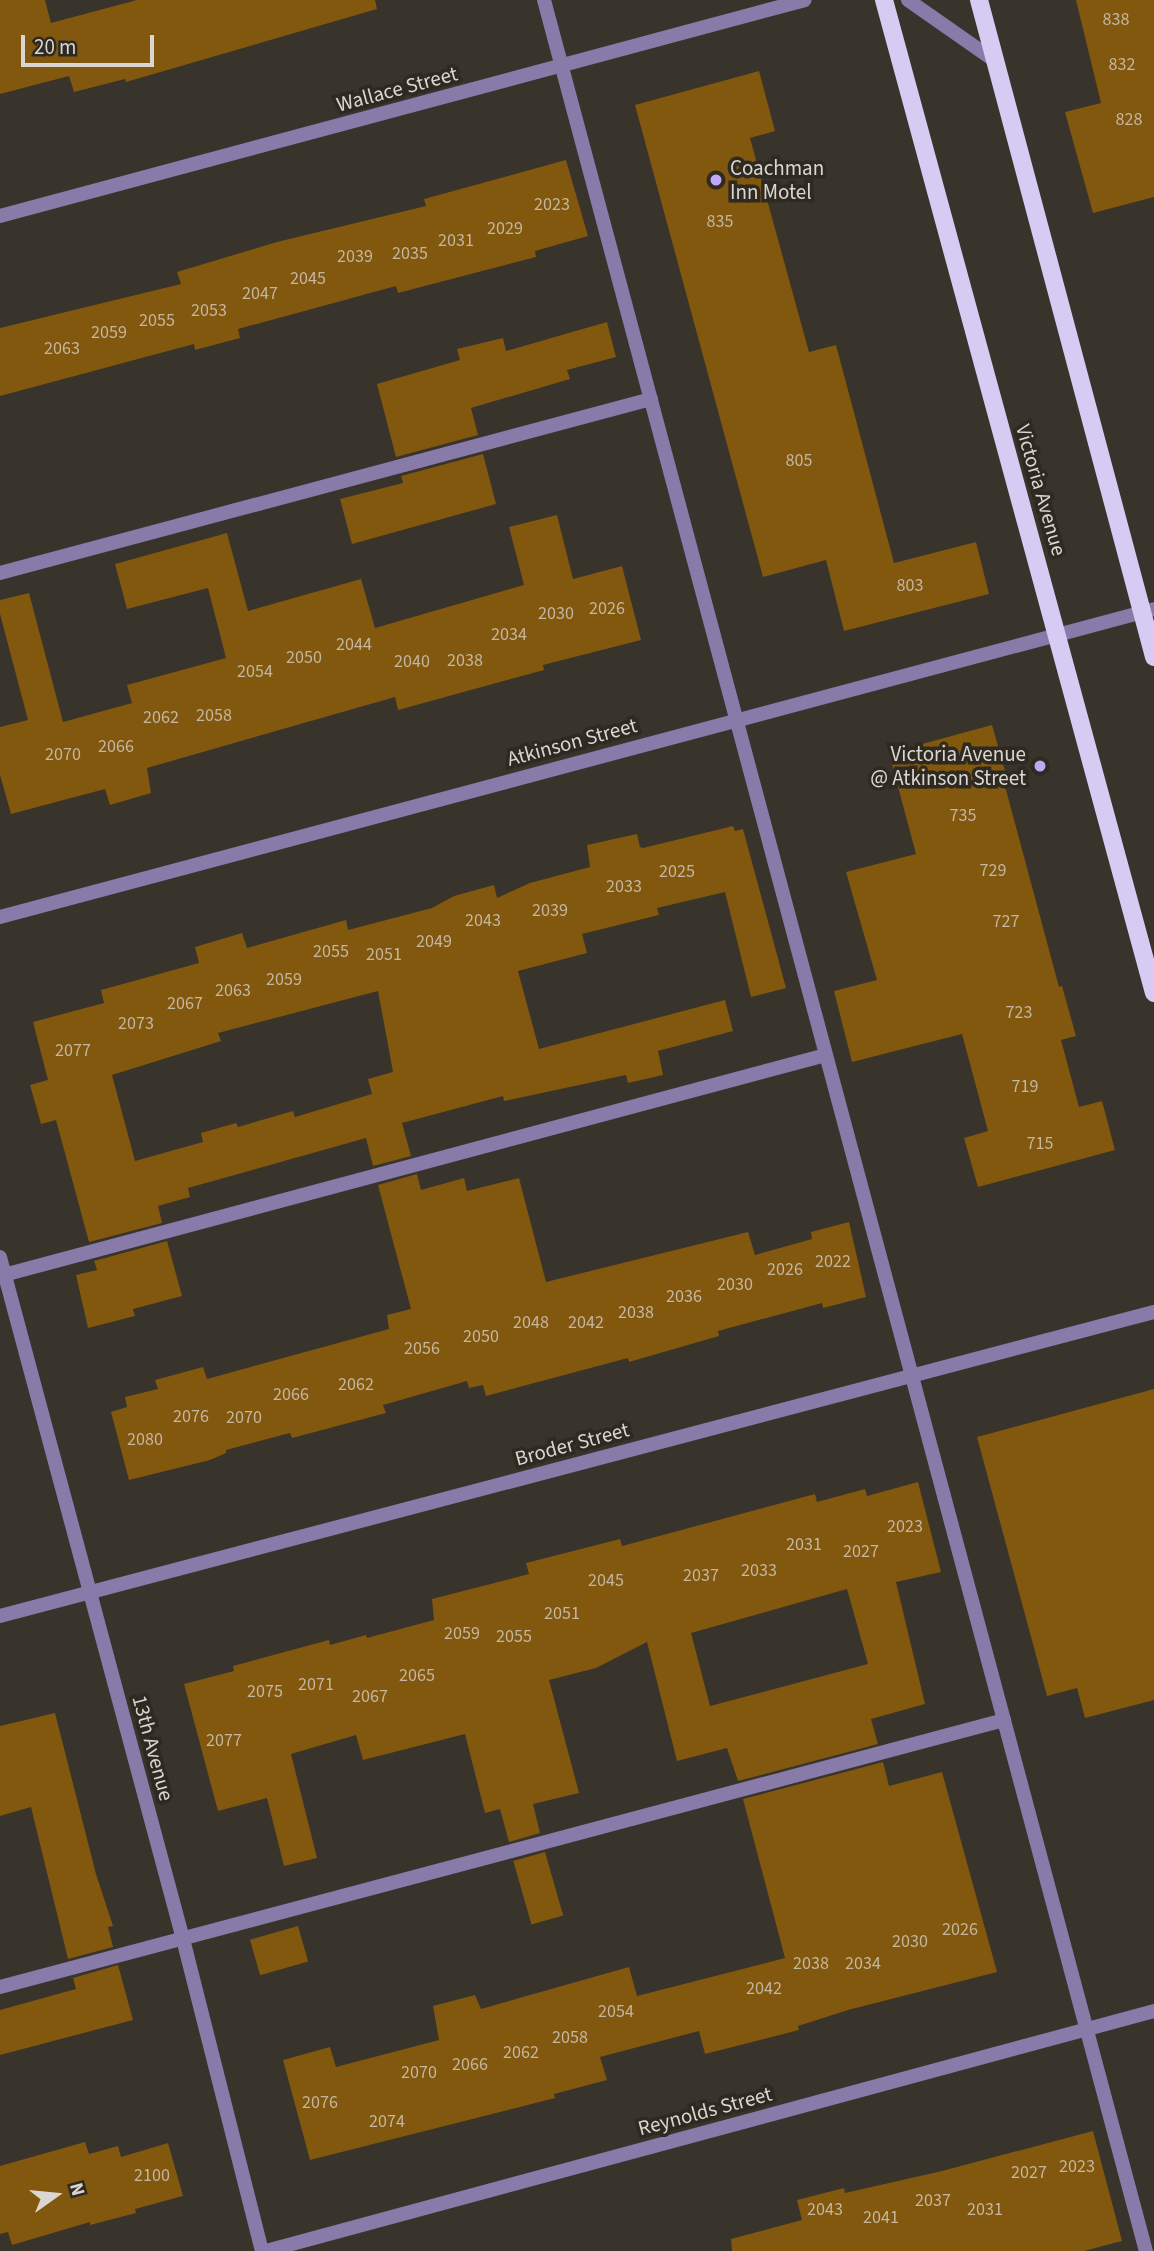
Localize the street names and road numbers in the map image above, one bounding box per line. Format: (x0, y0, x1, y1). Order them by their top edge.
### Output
street label: Wallace Street (334, 61, 460, 117)
street label: Victoria Avenue (1010, 421, 1072, 559)
street label: Atkinson Street (504, 713, 640, 771)
street label: Broder Street (512, 1417, 632, 1471)
street label: 13th Avenue (127, 1692, 179, 1804)
street label: Reynolds Street (635, 2081, 775, 2141)

